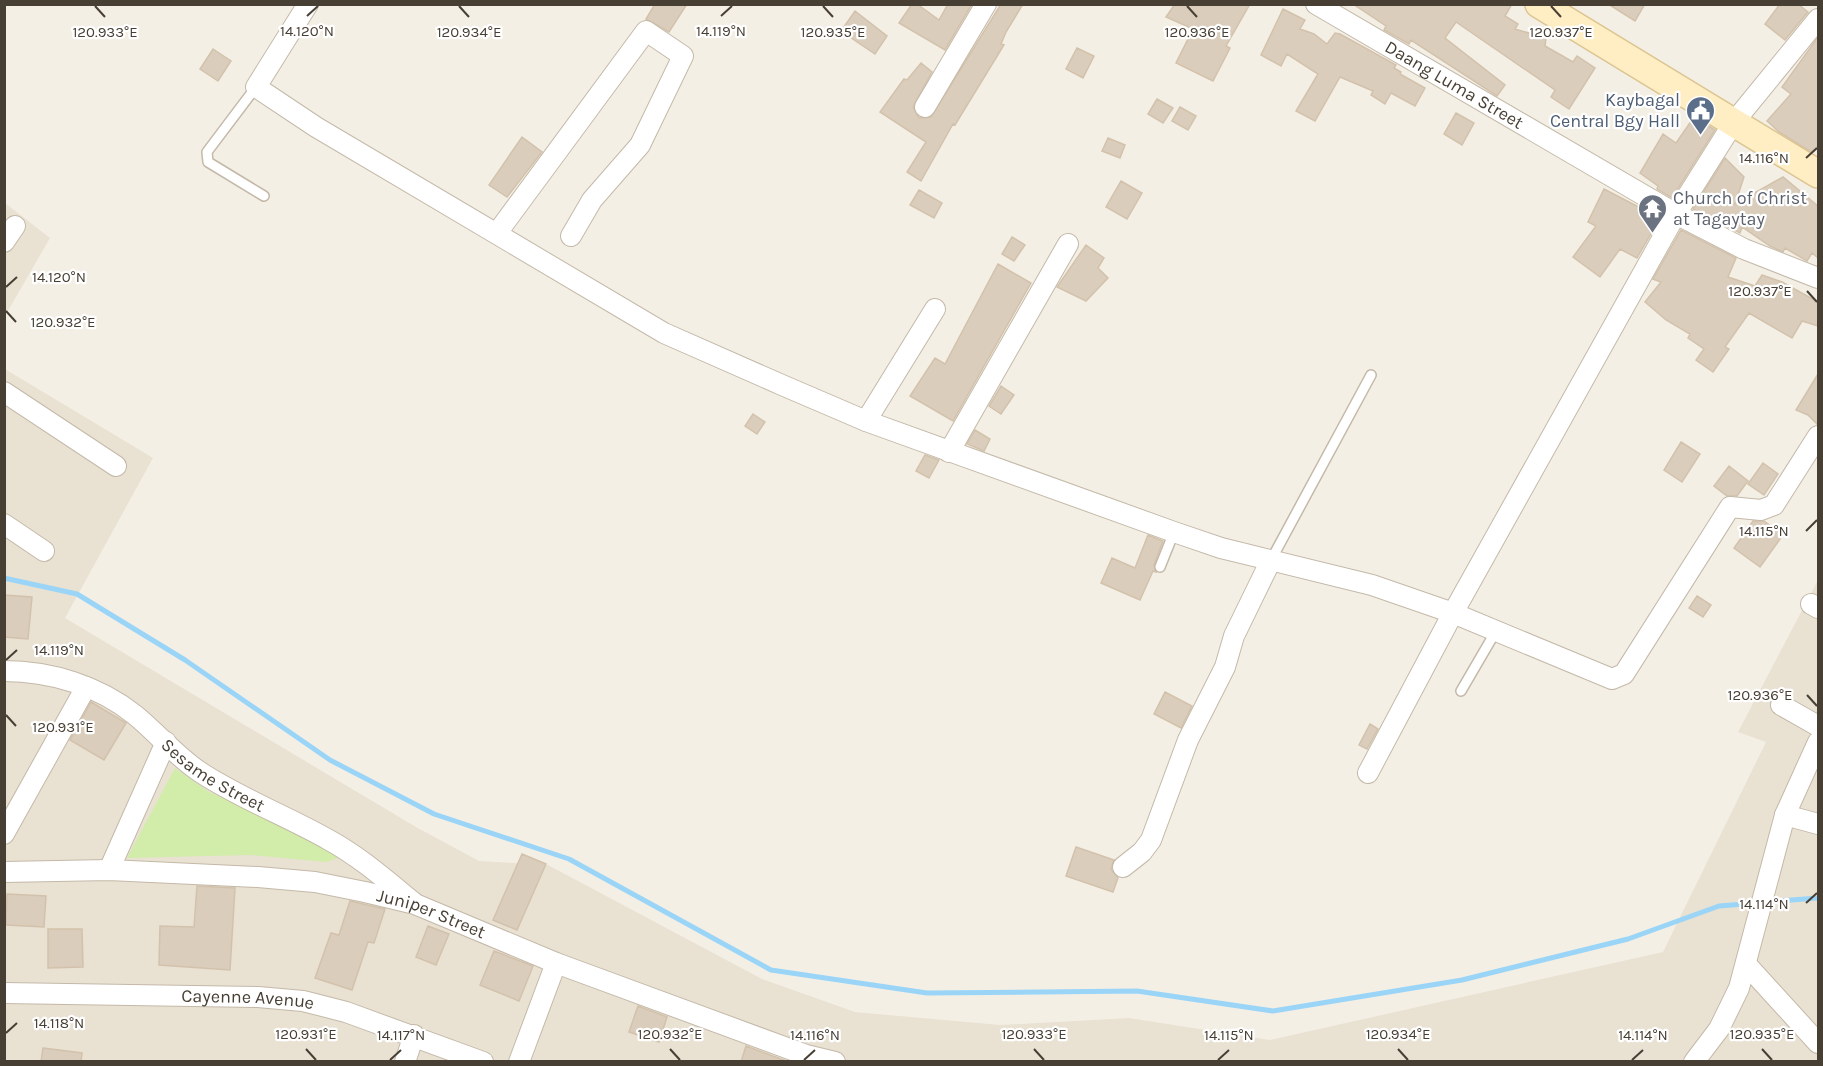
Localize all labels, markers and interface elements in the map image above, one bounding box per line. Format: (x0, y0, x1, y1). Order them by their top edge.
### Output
text: 14.120°N (280, 22, 334, 40)
text: 14.119°N (696, 22, 746, 40)
text: 120.933°E (72, 23, 138, 41)
text: 120.934°E (437, 23, 501, 41)
text: 120.935°E (801, 23, 865, 41)
text: 120.936°E (1165, 23, 1229, 41)
text: 120.937°E (1529, 23, 1593, 41)
street label: Daang Luma Street (1381, 36, 1528, 134)
place label: Kaybagal Central Bgy Hall (1550, 89, 1680, 132)
public building icon: Kaybagal Central Bgy Hall (1685, 94, 1717, 136)
text: 14.116°N (1739, 149, 1789, 167)
place label: Church of Christ at Tagaytay (1673, 187, 1807, 230)
temple icon: Church of Christ at Tagaytay (1636, 192, 1668, 234)
text: 14.120°N (32, 268, 86, 286)
text: 120.937°E (1728, 282, 1792, 300)
text: 120.932°E (30, 313, 96, 331)
text: 14.115°N (1739, 522, 1789, 540)
text: 14.119°N (34, 641, 84, 659)
text: 120.936°E (1728, 686, 1792, 704)
text: 120.931°E (32, 718, 94, 736)
street label: Sesame Street (157, 734, 268, 817)
street label: Juniper Street (374, 884, 489, 943)
text: 14.114°N (1739, 895, 1789, 913)
street label: Cayenne Avenue (181, 985, 317, 1014)
text: 14.118°N (34, 1014, 84, 1032)
text: 120.931°E (275, 1025, 337, 1043)
text: 120.932°E (637, 1025, 703, 1043)
text: 120.933°E (1001, 1025, 1067, 1043)
text: 120.934°E (1366, 1025, 1430, 1043)
text: 120.935°E (1730, 1025, 1794, 1043)
text: 14.117°N (377, 1026, 425, 1044)
text: 14.116°N (790, 1026, 840, 1044)
text: 14.115°N (1204, 1026, 1254, 1044)
text: 14.114°N (1618, 1026, 1668, 1044)

